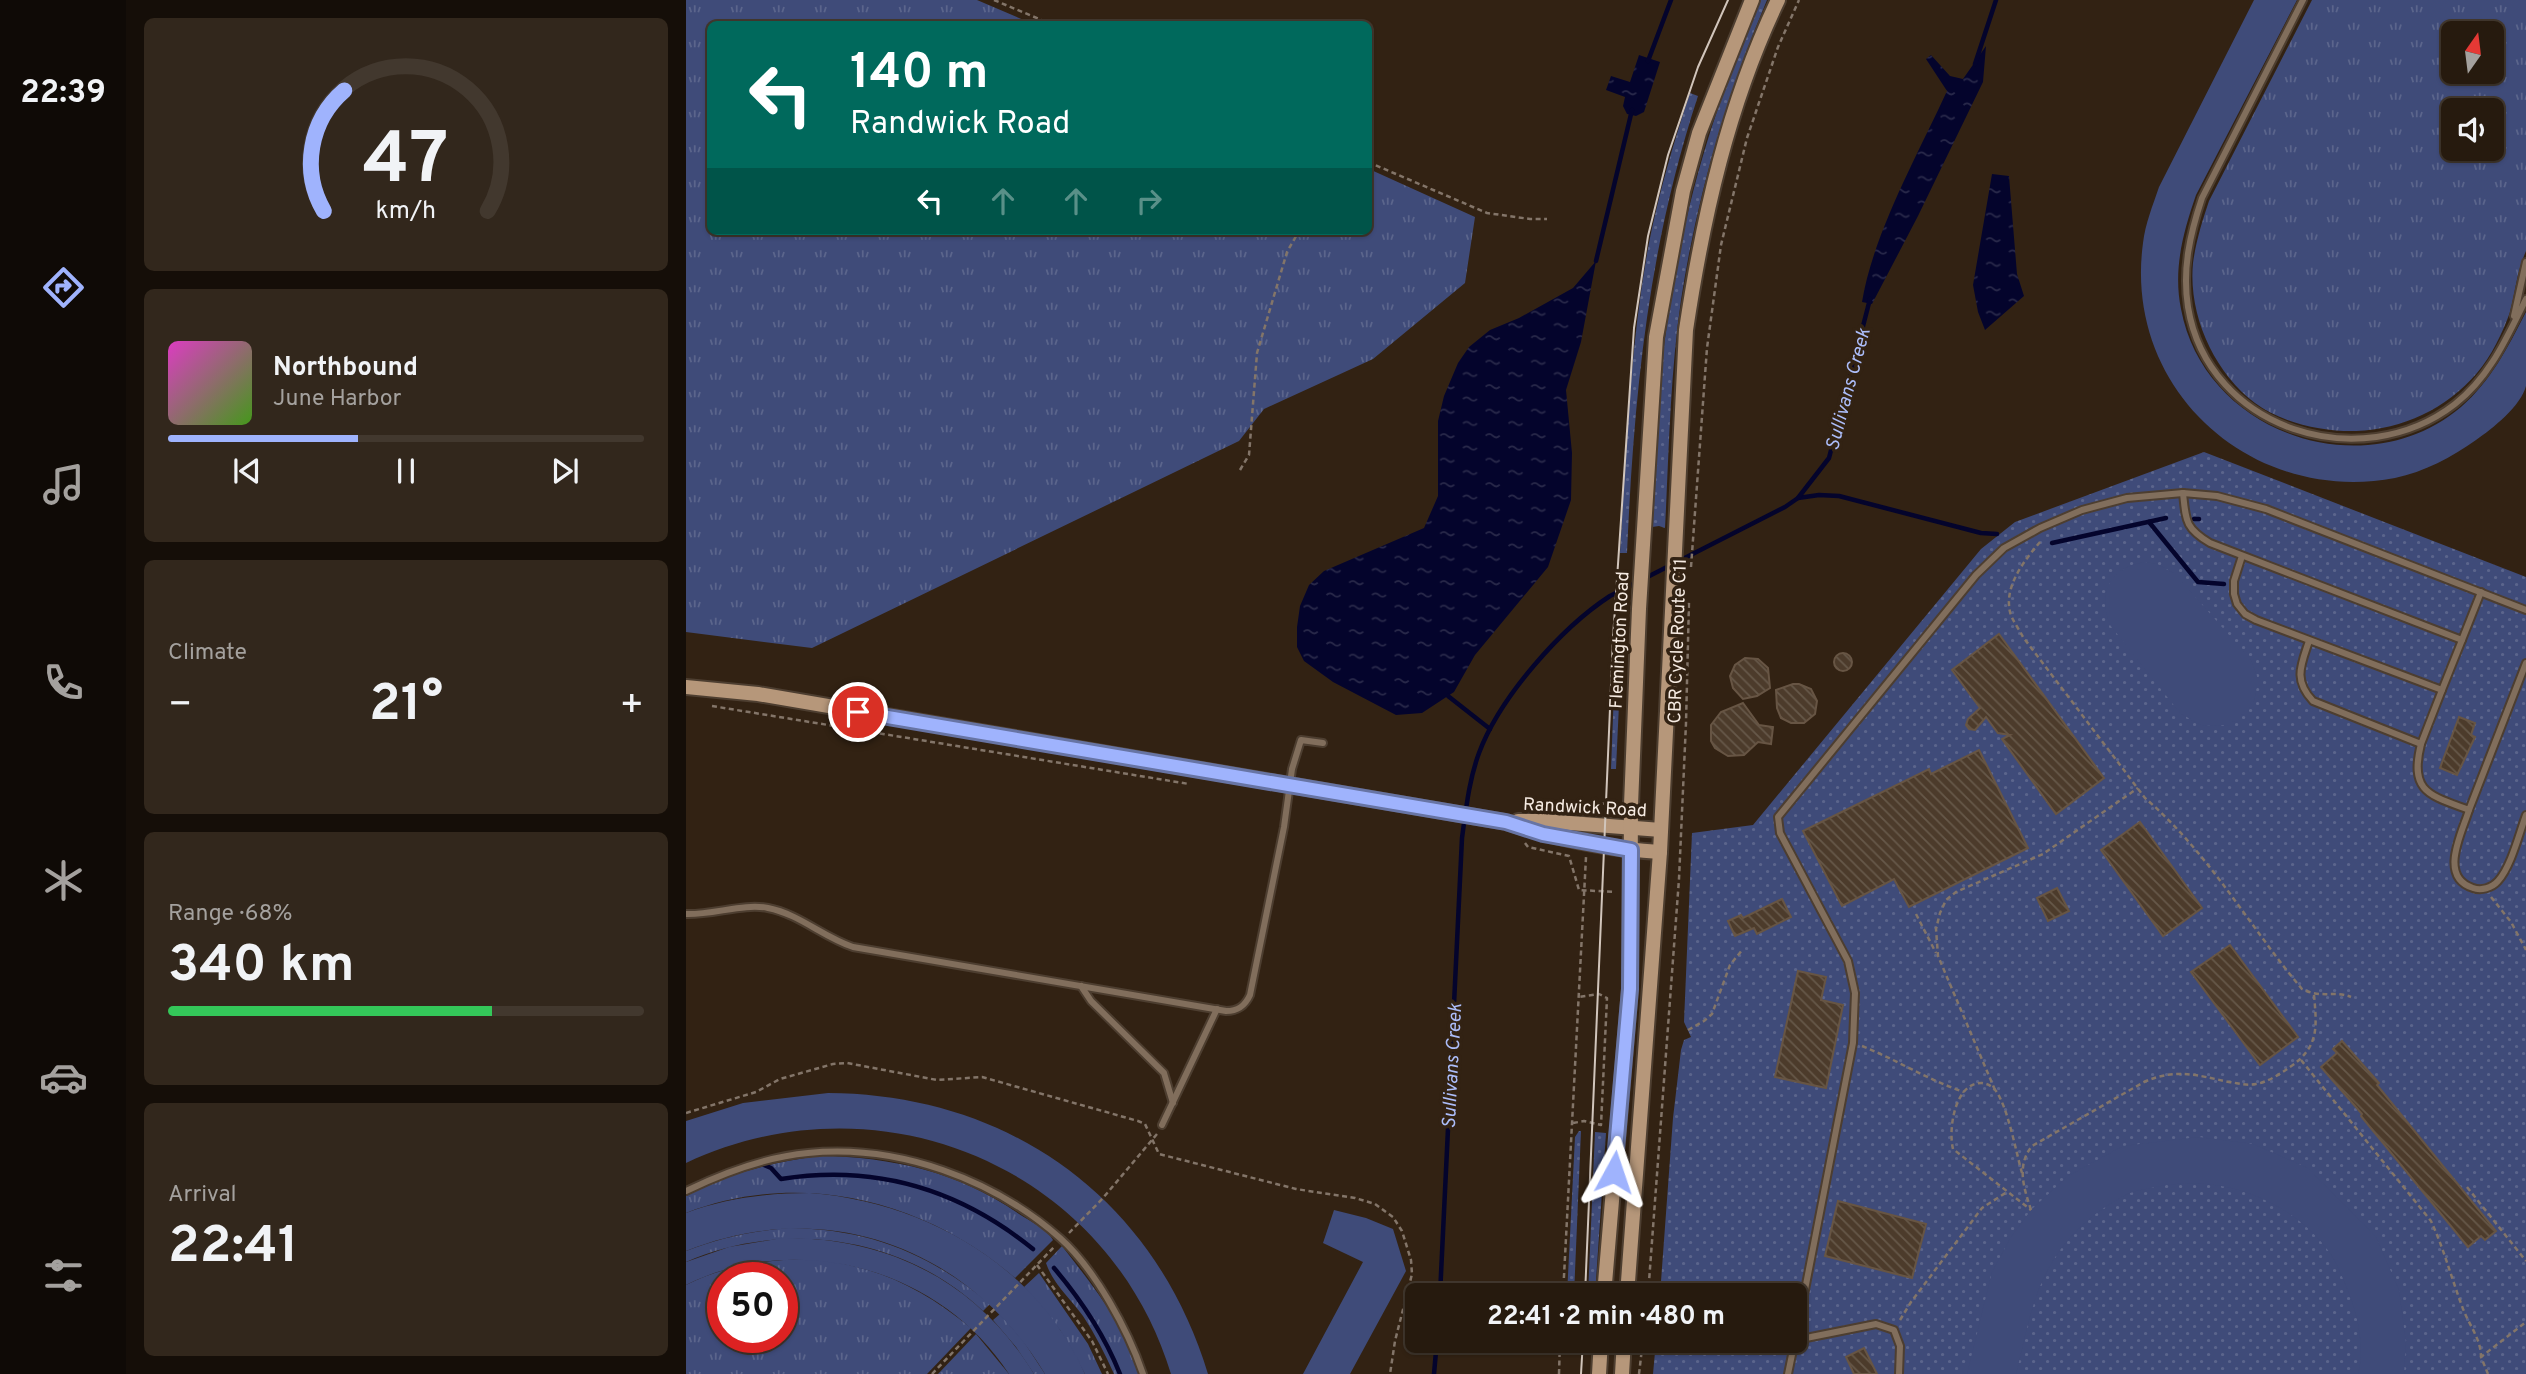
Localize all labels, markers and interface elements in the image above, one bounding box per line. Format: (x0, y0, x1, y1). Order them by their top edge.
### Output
north arrow (2441, 21, 2504, 84)
map controls (2441, 21, 2504, 161)
text: 140 m (850, 44, 989, 106)
icon: left (735, 49, 826, 140)
text: 22:39 (20, 74, 106, 114)
button: sound (2441, 98, 2504, 161)
text: Randwick Road (850, 105, 1070, 145)
text: 47 (363, 117, 449, 209)
icon: left (911, 182, 949, 220)
icon: ahead (984, 182, 1022, 220)
icon: ahead (1057, 182, 1095, 220)
icon: right (1130, 182, 1168, 220)
text: km/h (376, 195, 436, 227)
icon: directions (39, 263, 88, 312)
water label: Sullivans Creek (1821, 325, 1877, 453)
text: Northbound (273, 352, 418, 385)
text: June Harbor (273, 385, 401, 414)
icon: previous (228, 452, 266, 490)
icon: pause (387, 452, 425, 490)
icon: next (546, 452, 584, 490)
icon: music (39, 460, 88, 509)
street label: CBR Cycle Route C11 (1664, 558, 1693, 724)
street label: Flemington Road (1605, 571, 1636, 709)
text: Climate (168, 639, 247, 668)
icon: phone (39, 658, 88, 707)
text: 21° (369, 673, 443, 739)
text: − (168, 682, 193, 731)
text: + (619, 682, 644, 731)
pin (828, 682, 888, 742)
icon: arrive (839, 693, 877, 731)
street label: Randwick Road (1522, 794, 1647, 823)
icon: climate (39, 856, 88, 905)
text: Range · 68% (168, 900, 293, 929)
text: 340 km (168, 934, 354, 1000)
water label: Sullivans Creek (1438, 1002, 1468, 1129)
icon: car (39, 1053, 88, 1102)
position arrow (1577, 1135, 1651, 1209)
text: Arrival (168, 1181, 237, 1210)
text: 22:41 (168, 1215, 298, 1281)
icon: filters (39, 1251, 88, 1300)
speed limit sign: 50 (707, 1262, 798, 1353)
text: 22:41 · 2 min · 480 m (1487, 1301, 1725, 1334)

